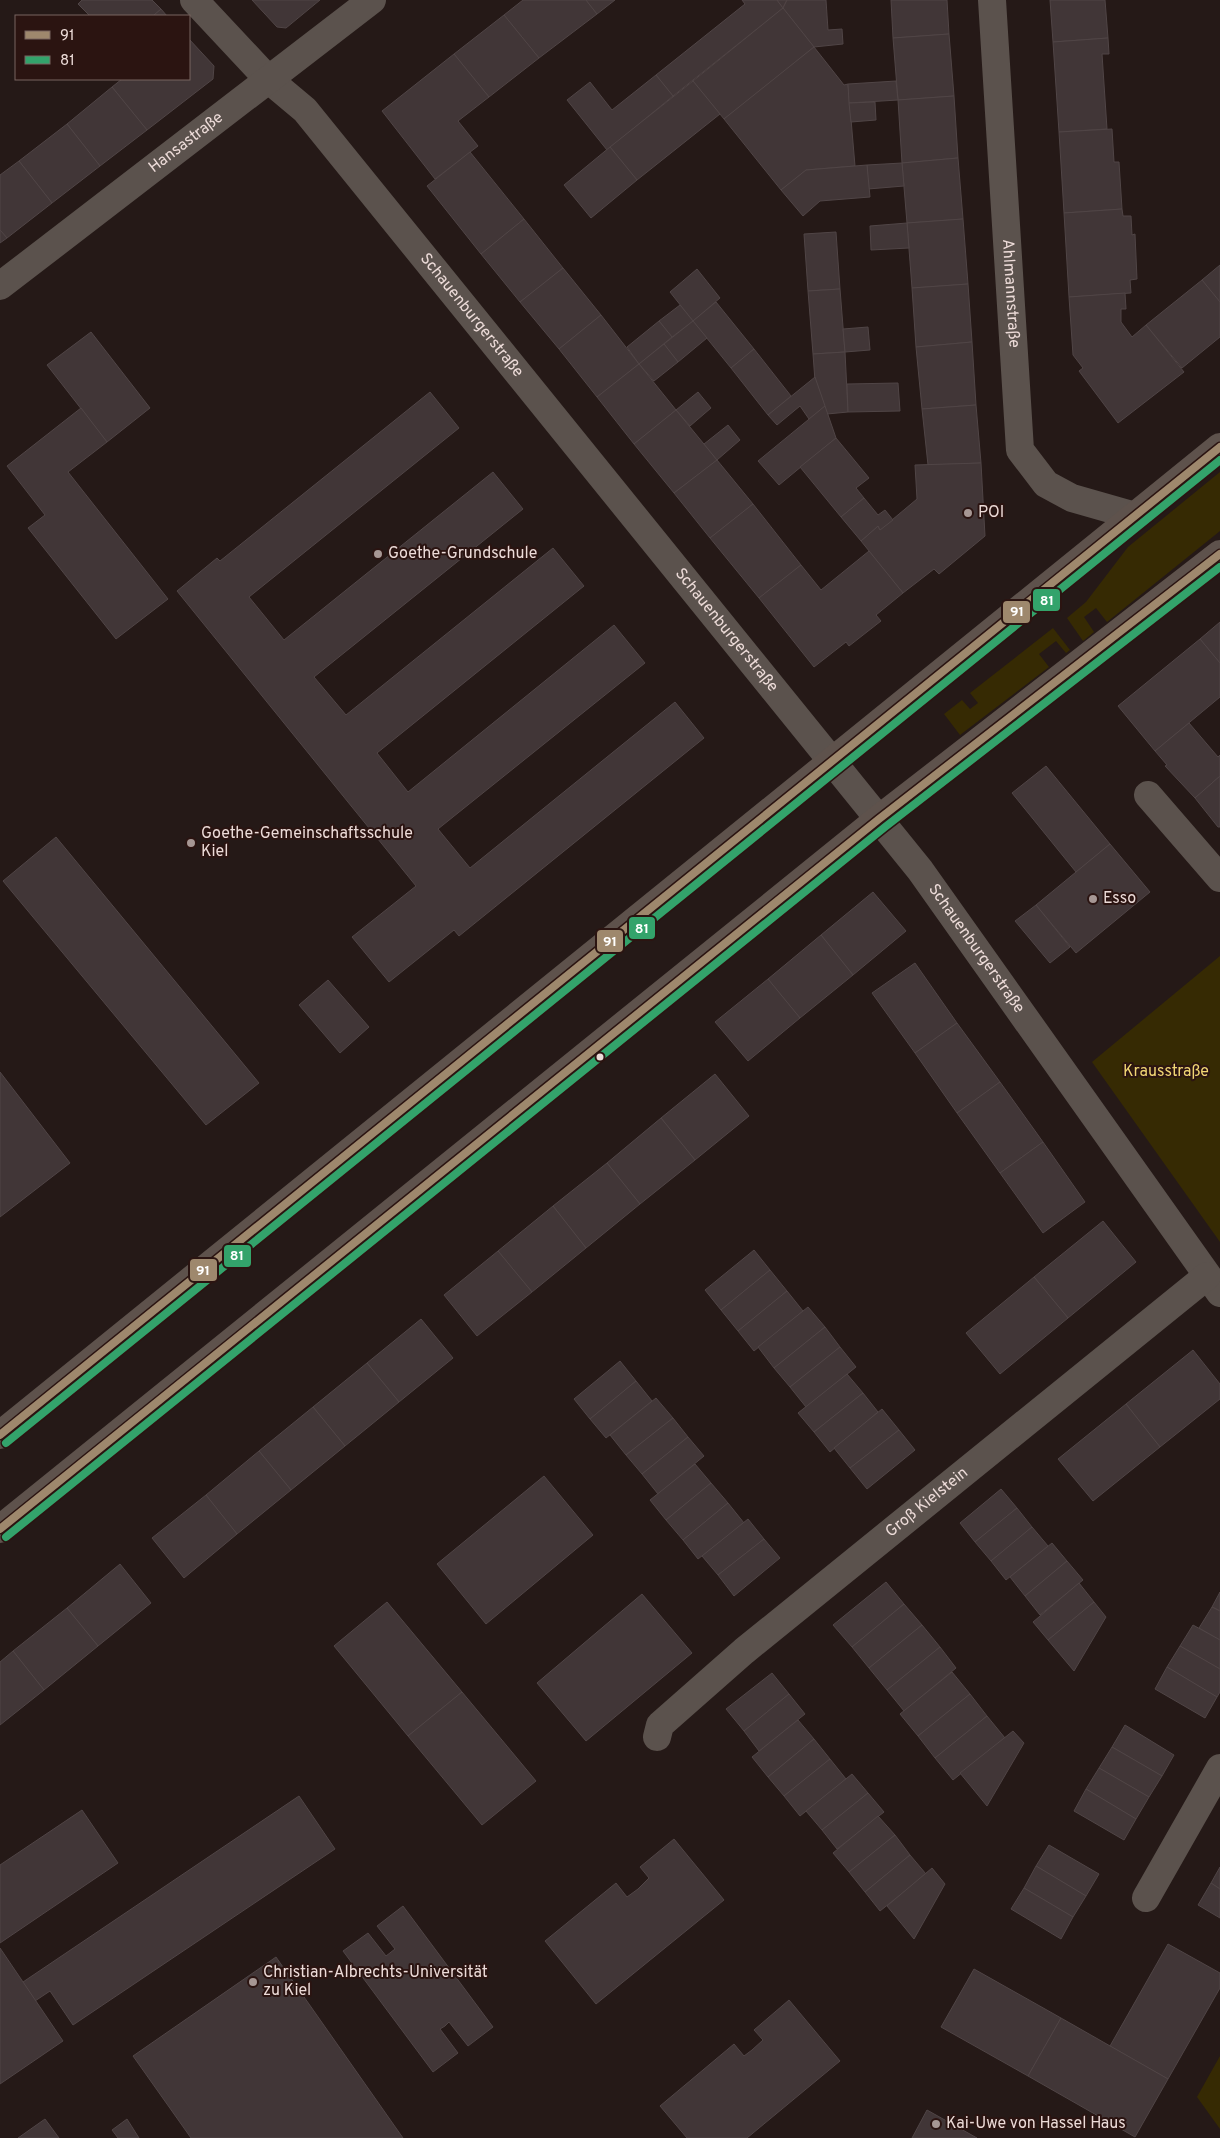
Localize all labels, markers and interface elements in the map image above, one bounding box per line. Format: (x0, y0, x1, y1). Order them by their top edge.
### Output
legend (15, 15, 190, 80)
text: 91 (60, 27, 75, 46)
text: 81 (60, 52, 75, 71)
street label: Hansastraße (145, 108, 228, 178)
street label: Ahlmannstraße (997, 238, 1024, 349)
street label: Schauenburgerstraße (415, 250, 528, 382)
place label: POI (978, 503, 1004, 523)
marker: POI (962, 507, 974, 519)
place label: Goethe-Grundschule (388, 544, 537, 564)
marker: Goethe-Grundschule (372, 548, 384, 560)
street label: Schauenburgerstraße (670, 564, 782, 697)
line badge: 81 (1032, 588, 1061, 612)
text: 81 (1040, 593, 1054, 610)
line badge: 91 (1002, 600, 1031, 624)
text: 91 (1010, 604, 1024, 621)
place label: Goethe-Gemeinschaftsschule Kiel (201, 824, 413, 862)
marker: Goethe-Gemeinschaftsschule Kiel (185, 837, 197, 849)
street label: Schauenburgerstraße (923, 880, 1029, 1018)
place label: Esso (1103, 889, 1136, 909)
marker: Esso (1087, 893, 1099, 905)
line badge: 81 (628, 916, 656, 940)
text: 81 (635, 921, 649, 938)
line badge: 91 (596, 929, 624, 953)
text: 91 (603, 934, 617, 951)
unlabelled marker (595, 1052, 605, 1062)
park label: Krausstraße (1123, 1062, 1209, 1082)
line badge: 81 (223, 1244, 252, 1268)
text: 81 (230, 1248, 244, 1265)
line badge: 91 (189, 1258, 218, 1282)
text: 91 (196, 1263, 210, 1280)
street label: Groß Kielstein (882, 1463, 973, 1542)
place label: Christian-Albrechts-Universität zu Kiel (263, 1963, 488, 2001)
marker: Christian-Albrechts-Universität zu Kiel (247, 1976, 259, 1988)
place label: Kai-Uwe von Hassel Haus (946, 2114, 1126, 2134)
marker: Kai-Uwe von Hassel Haus (930, 2118, 942, 2130)

